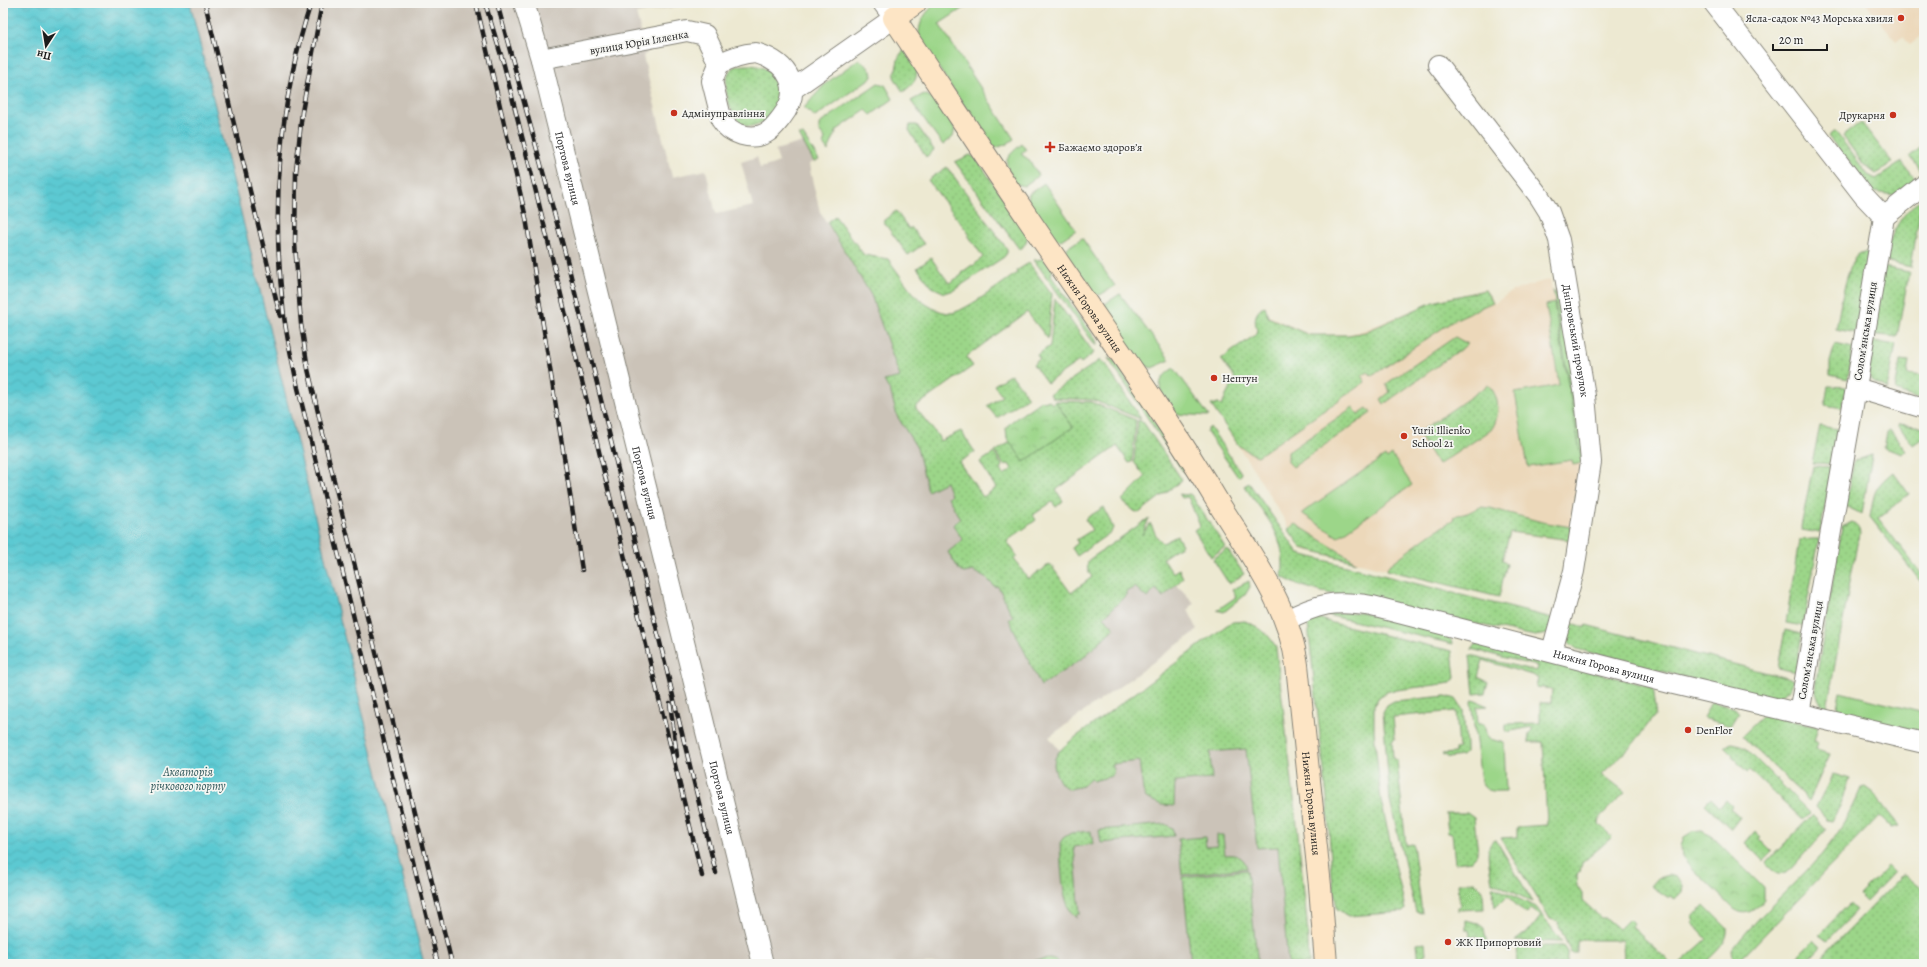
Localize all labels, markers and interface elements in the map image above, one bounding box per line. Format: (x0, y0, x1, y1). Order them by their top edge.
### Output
place label: Ясла-садок №43 Морська хвиля (1746, 11, 1893, 26)
marker: Ясла-садок №43 Морська хвиля (1896, 13, 1906, 23)
north arrow (26, 26, 66, 66)
street label: вулиця Юрія Іллєнка (589, 26, 691, 59)
scale bar (1773, 26, 1827, 52)
text: 20 m (1779, 32, 1803, 48)
text: Пн (35, 46, 53, 64)
place label: Адмінуправління (681, 106, 765, 121)
marker: Адмінуправління (669, 108, 679, 118)
place label: Друкарня (1839, 108, 1885, 123)
marker: Друкарня (1888, 110, 1898, 120)
street label: Портова вулиця (551, 130, 584, 207)
place label: Бажаємо здоровʼя (1058, 140, 1142, 155)
marker: Бажаємо здоровʼя (1045, 142, 1055, 152)
street label: Нижня Горова вулиця (1053, 261, 1125, 356)
street label: Соломʼянська вулиця (1850, 280, 1881, 382)
street label: Дніпровський провулок (1558, 283, 1592, 399)
place label: Нептун (1222, 371, 1258, 386)
marker: Нептун (1209, 373, 1219, 383)
place label: Yurii Illienko School 21 (1411, 423, 1471, 451)
marker: Yurii Illienko School 21 (1399, 431, 1409, 441)
street label: Портова вулиця (628, 445, 661, 521)
street label: Соломʼянська вулиця (1794, 599, 1827, 701)
street label: Нижня Горова вулиця (1551, 646, 1656, 687)
place label: DenFlor (1696, 723, 1732, 738)
marker: DenFlor (1683, 725, 1693, 735)
street label: Нижня Горова вулиця (1298, 751, 1324, 856)
street label: Портова вулиця (705, 759, 738, 836)
water label: Акваторія річкового порту (150, 764, 226, 794)
place label: ЖК Припортовий (1456, 935, 1541, 950)
marker: ЖК Припортовий (1443, 937, 1453, 947)

